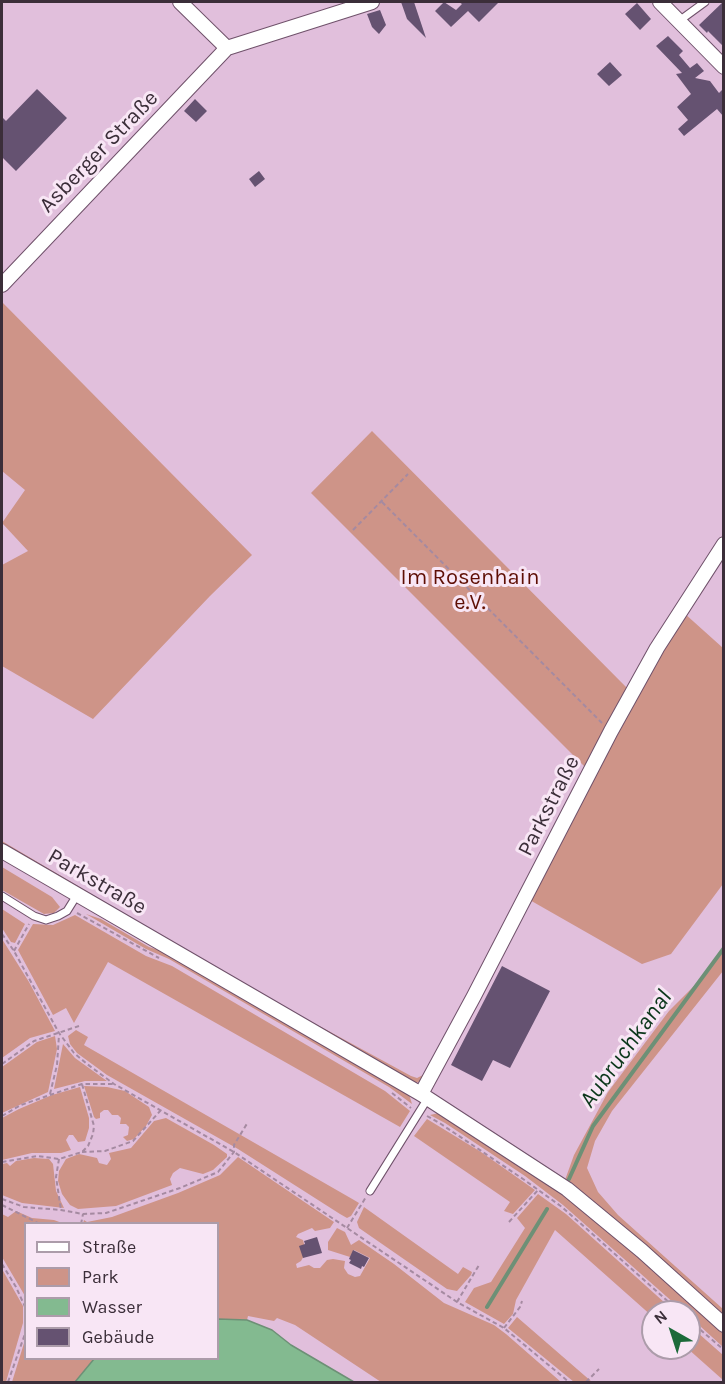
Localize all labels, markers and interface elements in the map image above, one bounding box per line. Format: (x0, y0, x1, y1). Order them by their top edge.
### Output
street label: Asberger Straße (34, 85, 164, 219)
park label: Im Rosenhain e.V. (401, 565, 539, 616)
street label: Parkstraße (512, 751, 586, 861)
street label: Parkstraße (43, 843, 151, 921)
water label: Aubruchkanal (573, 984, 679, 1114)
legend (24, 1222, 219, 1360)
text: Straße (82, 1236, 136, 1258)
text: Park (82, 1266, 119, 1288)
text: Wasser (82, 1296, 142, 1318)
north arrow (641, 1300, 701, 1360)
text: N (650, 1306, 671, 1328)
text: Gebäude (82, 1326, 154, 1348)

